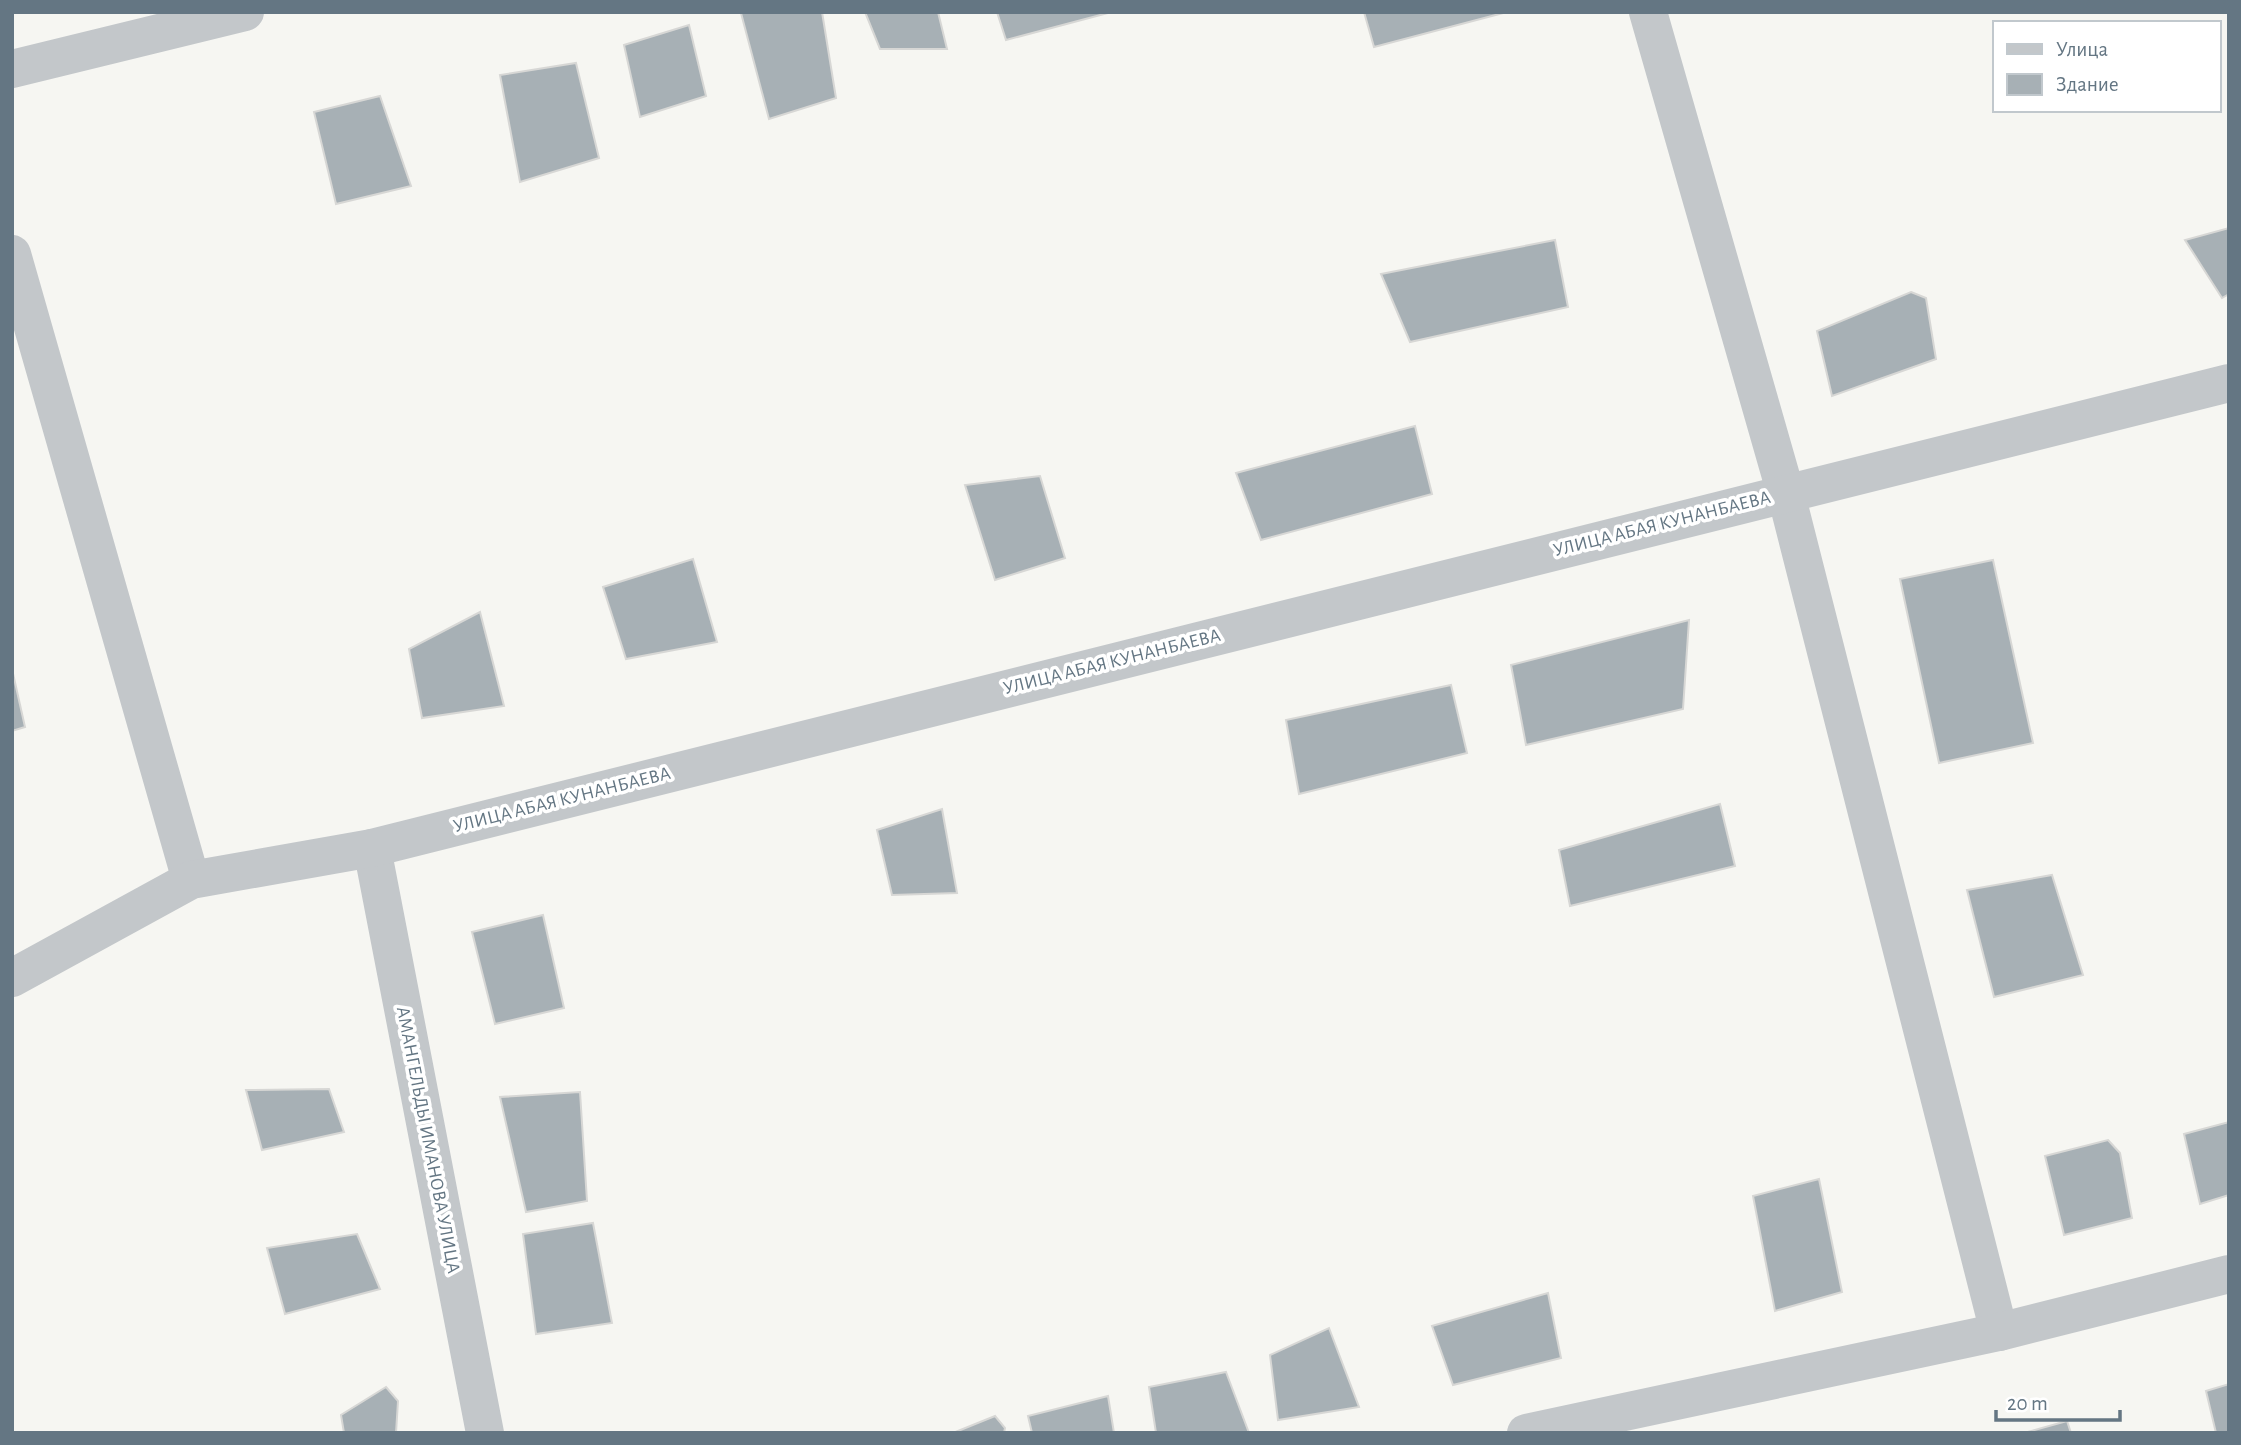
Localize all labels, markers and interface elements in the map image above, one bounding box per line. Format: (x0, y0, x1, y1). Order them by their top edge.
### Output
legend (1993, 21, 2220, 112)
text: Улица (2056, 39, 2109, 60)
text: Здание (2056, 74, 2119, 95)
street label: УЛИЦА АБАЯ КУНАНБАЕВА (1551, 488, 1773, 560)
street label: УЛИЦА АБАЯ КУНАНБАЕВА (1001, 626, 1223, 698)
street label: УЛИЦА АБАЯ КУНАНБАЕВА (451, 764, 673, 836)
street label: АМАНГЕЛЬДЫ ИМАНОВА УЛИЦА (393, 1005, 463, 1275)
scale bar (1996, 1378, 2120, 1422)
text: 20 m (2007, 1393, 2048, 1414)

